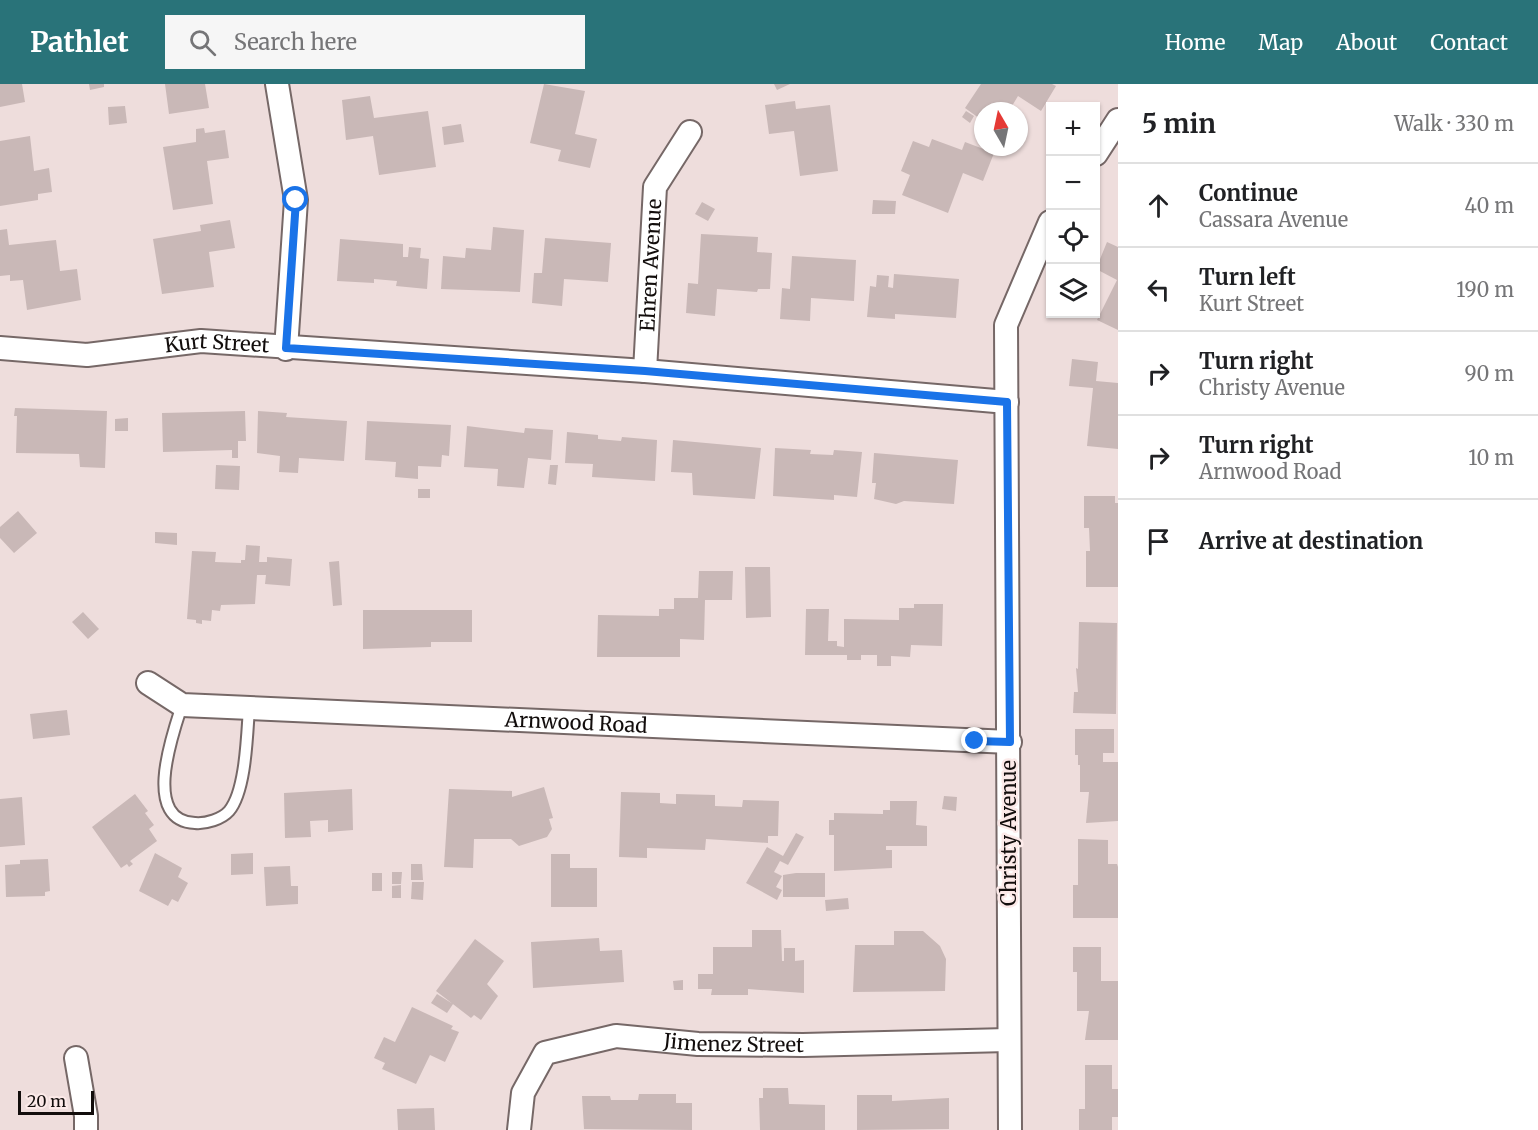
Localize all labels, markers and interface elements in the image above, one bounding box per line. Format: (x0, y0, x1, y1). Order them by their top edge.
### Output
search box (165, 15, 585, 69)
text: Pathlet (30, 24, 129, 60)
icon: search (186, 26, 219, 59)
text: Search here (234, 28, 357, 56)
text: Home (1165, 29, 1225, 56)
text: Map (1258, 29, 1303, 56)
text: About (1336, 29, 1397, 56)
text: Contact (1430, 29, 1508, 56)
north arrow (974, 102, 1028, 156)
map controls (1046, 102, 1100, 318)
button: + (1046, 102, 1100, 156)
text: 5 min (1142, 107, 1216, 140)
text: Walk · 330 m (1394, 111, 1514, 136)
button: − (1046, 156, 1100, 210)
text: Continue (1199, 179, 1298, 207)
route start (282, 186, 308, 212)
icon: ahead (1142, 189, 1175, 222)
text: 40 m (1464, 193, 1514, 218)
street label: Ehren Avenue (634, 198, 666, 332)
text: Cassara Avenue (1199, 207, 1348, 232)
button: locate (1046, 210, 1100, 264)
text: Turn left (1199, 263, 1296, 291)
button: layers (1046, 264, 1100, 318)
icon: left (1142, 273, 1175, 306)
text: 190 m (1456, 277, 1514, 302)
text: Kurt Street (1199, 291, 1304, 316)
street label: Kurt Street (163, 328, 270, 358)
text: Turn right (1199, 347, 1313, 375)
icon: right (1142, 357, 1175, 390)
text: 90 m (1464, 361, 1514, 386)
text: Christy Avenue (1199, 375, 1345, 400)
text: Turn right (1199, 431, 1313, 459)
icon: right (1142, 441, 1175, 474)
text: 10 m (1468, 445, 1514, 470)
text: Arnwood Road (1199, 459, 1342, 484)
icon: arrive (1142, 525, 1175, 558)
text: Arrive at destination (1199, 527, 1423, 555)
street label: Arnwood Road (503, 706, 648, 738)
route end (961, 727, 987, 753)
street label: Christy Avenue (996, 760, 1021, 906)
street label: Jimenez Street (662, 1028, 804, 1057)
scale bar (18, 1088, 94, 1116)
text: 20 m (27, 1091, 66, 1111)

